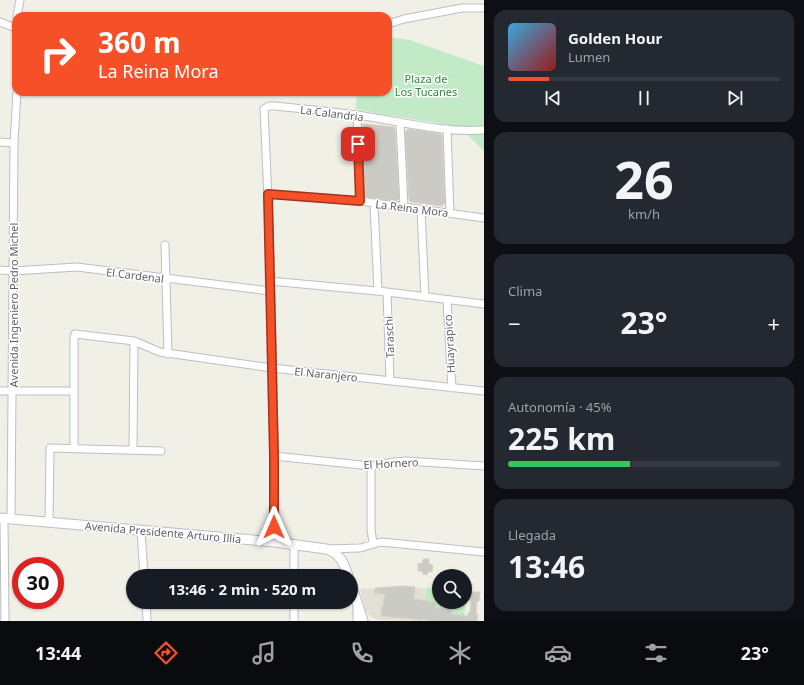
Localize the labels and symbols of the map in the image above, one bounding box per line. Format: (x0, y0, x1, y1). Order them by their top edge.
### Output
park label: Plaza de Los Tucanes (395, 71, 457, 99)
street label: La Calandria (299, 102, 365, 124)
pin (341, 127, 375, 161)
street label: La Reina Mora (375, 196, 449, 220)
street label: Avenida Ingeniero Pedro Michel (6, 223, 21, 387)
street label: El Cardenal (105, 264, 165, 286)
street label: Huayrapico (440, 314, 458, 374)
street label: Taraschi (381, 316, 397, 358)
street label: El Naranjero (294, 363, 359, 385)
street label: El Hornero (363, 454, 419, 472)
position arrow (253, 506, 295, 548)
street label: Avenida Presidente Arturo Illia (84, 518, 242, 546)
speed limit sign: 30 (12, 557, 64, 609)

